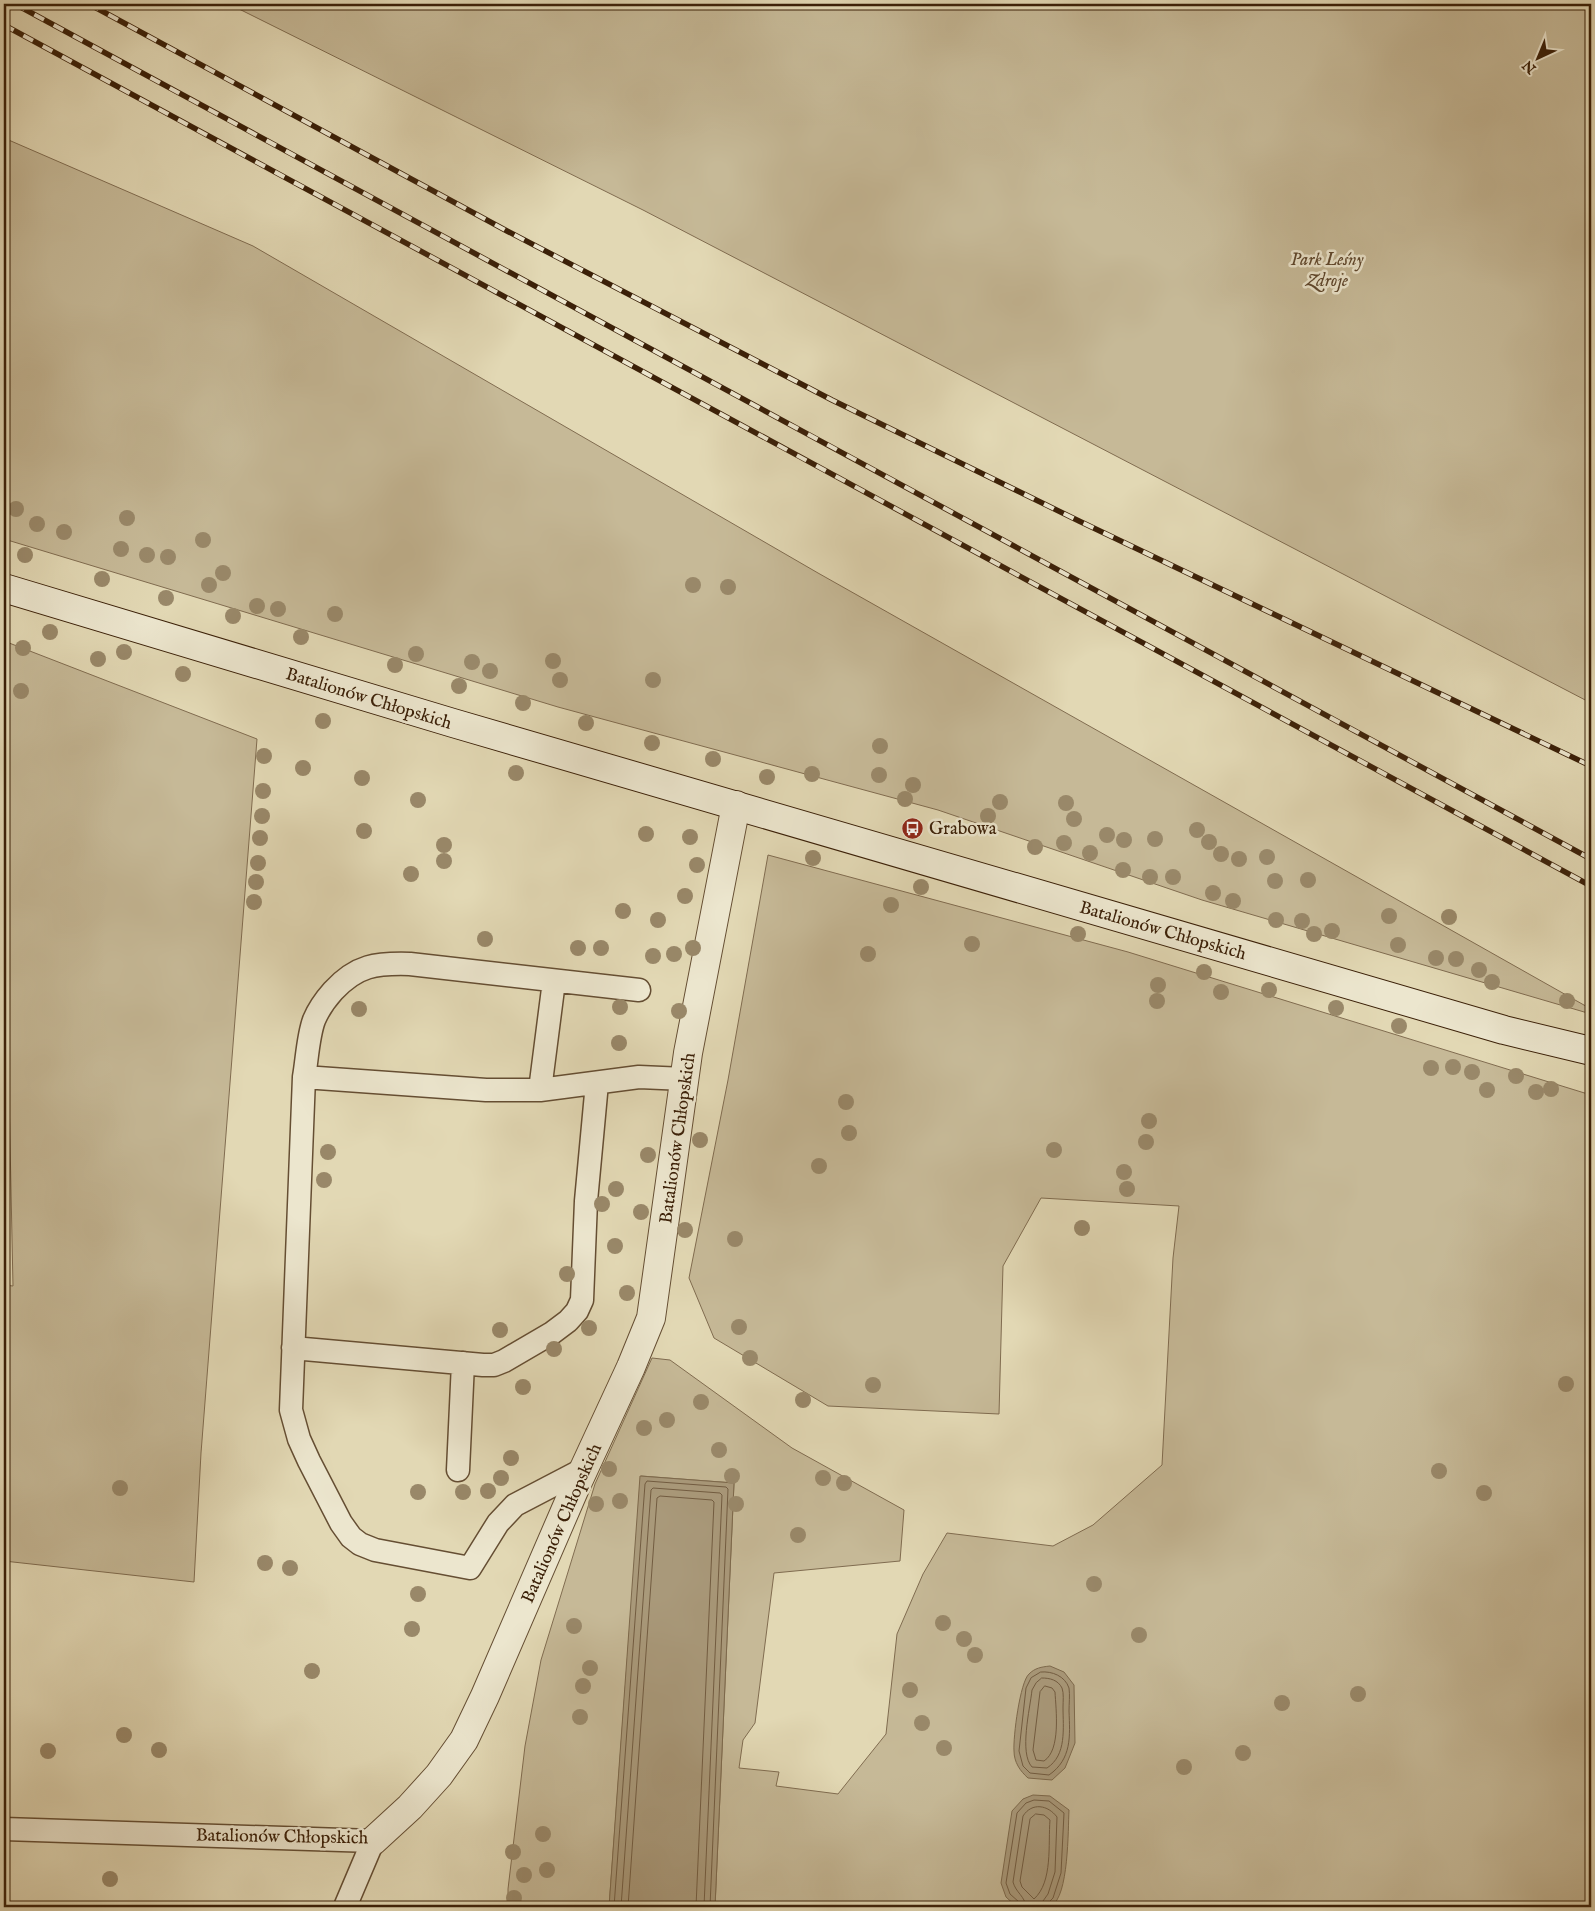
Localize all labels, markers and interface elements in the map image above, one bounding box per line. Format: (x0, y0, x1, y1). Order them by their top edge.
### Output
north arrow (1512, 32, 1562, 82)
text: N (1519, 56, 1541, 78)
park label: Park Leśny Zdroje (1291, 249, 1364, 293)
street label: Batalionów Chłopskich (283, 663, 455, 736)
bus stop icon: Grabowa (901, 816, 925, 840)
place label: Grabowa (929, 818, 997, 841)
street label: Batalionów Chłopskich (1076, 897, 1249, 966)
street label: Batalionów Chłopskich (655, 1051, 702, 1225)
street label: Batalionów Chłopskich (517, 1440, 608, 1607)
street label: Batalionów Chłopskich (196, 1824, 369, 1851)

